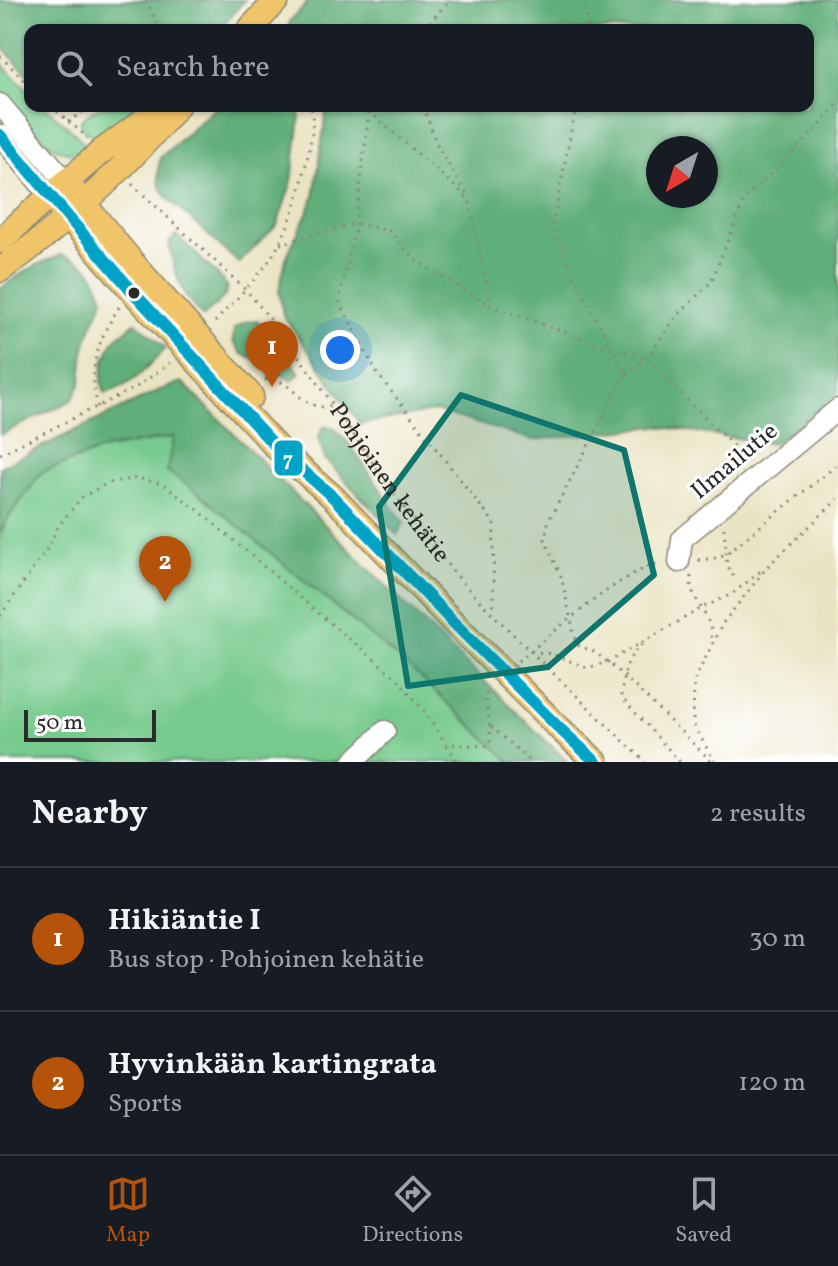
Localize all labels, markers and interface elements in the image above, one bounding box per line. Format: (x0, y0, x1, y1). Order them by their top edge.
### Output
search box (24, 24, 814, 112)
icon: search (52, 46, 96, 90)
text: Search here (116, 47, 270, 89)
north arrow (646, 136, 718, 208)
unlabelled marker (126, 285, 142, 301)
pin: 1 (246, 321, 298, 387)
your location (320, 330, 360, 370)
street label: Pohjoinen kehätie (320, 397, 457, 571)
street label: Ilmailutie (684, 416, 786, 508)
line badge: 7 (273, 439, 304, 477)
text: 7 (283, 445, 293, 476)
pin: 2 (139, 536, 191, 602)
scale bar (24, 706, 156, 742)
text: 50 m (36, 708, 83, 739)
text: Nearby (32, 791, 148, 838)
text: 2 results (710, 796, 806, 832)
text: Hikiäntie I (108, 900, 261, 942)
text: 1 (53, 921, 63, 957)
text: 30 m (749, 921, 806, 957)
text: Bus stop · Pohjoinen kehätie (108, 942, 424, 978)
text: Hyvinkään kartingrata (108, 1044, 437, 1086)
text: 2 (51, 1065, 65, 1101)
text: 120 m (738, 1065, 806, 1101)
text: Sports (108, 1086, 182, 1122)
tab: Map (106, 1172, 150, 1251)
tab: Directions (362, 1172, 463, 1251)
tab: Saved (675, 1172, 732, 1251)

